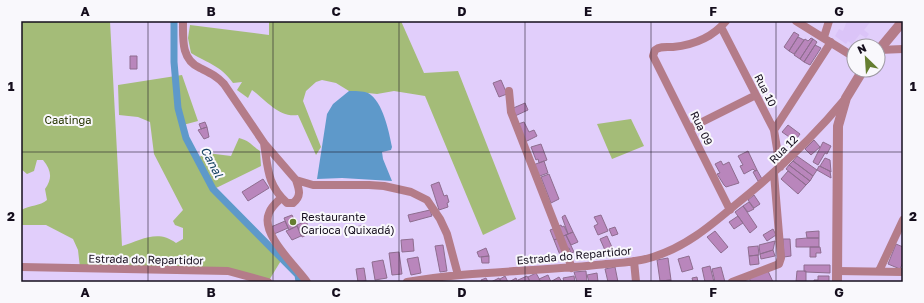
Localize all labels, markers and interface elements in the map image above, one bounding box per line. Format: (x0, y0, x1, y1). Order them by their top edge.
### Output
text: A (80, 3, 90, 19)
text: B (206, 3, 216, 19)
text: C (331, 3, 341, 19)
text: D (457, 3, 467, 19)
text: E (584, 3, 592, 19)
text: F (709, 3, 717, 19)
text: G (834, 3, 844, 19)
north arrow (846, 38, 886, 78)
text: N (855, 41, 868, 56)
street label: Rua 10 (752, 71, 780, 109)
text: 1 (8, 78, 15, 94)
text: 1 (910, 78, 917, 94)
street label: Rua 09 (688, 109, 716, 147)
park label: Caatinga (45, 113, 91, 126)
street label: Rua 12 (766, 132, 800, 166)
water label: Canal (198, 144, 227, 181)
text: 2 (7, 208, 15, 224)
text: 2 (909, 208, 917, 224)
place label: Restaurante Carioca (Quixadá) (301, 210, 395, 236)
marker: Restaurante Carioca (Quixadá) (288, 217, 298, 227)
street label: Estrada do Repartidor (516, 243, 633, 267)
street label: Estrada do Repartidor (88, 251, 205, 267)
text: A (80, 284, 90, 300)
text: B (206, 284, 216, 300)
text: C (331, 284, 341, 300)
text: D (457, 284, 467, 300)
text: E (584, 284, 592, 300)
text: F (709, 284, 717, 300)
text: G (834, 284, 844, 300)

